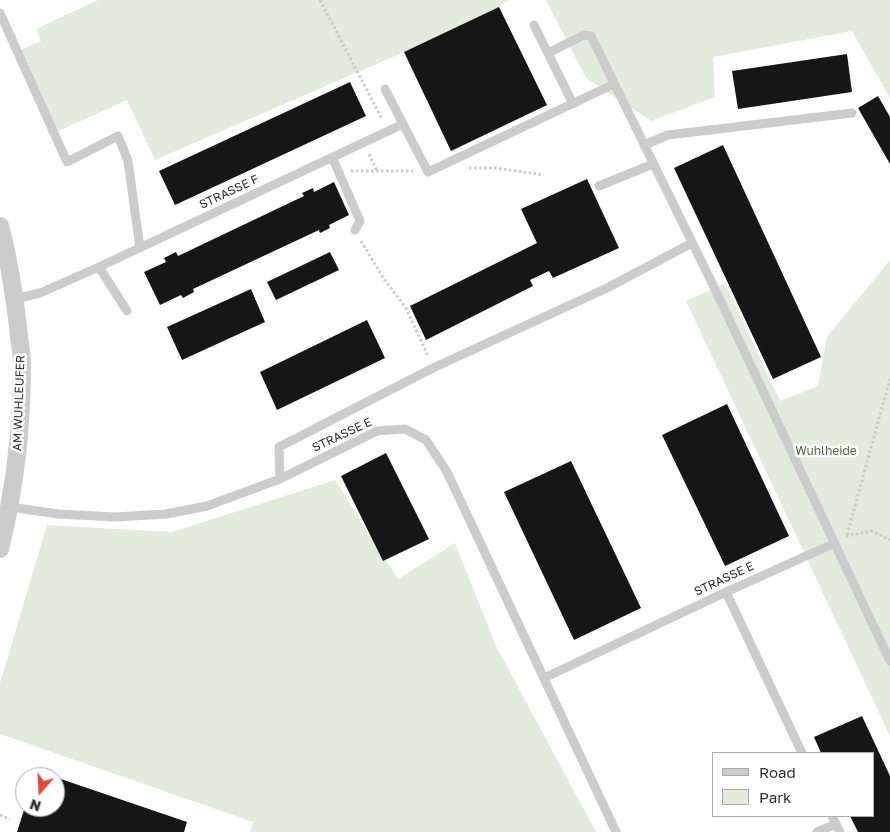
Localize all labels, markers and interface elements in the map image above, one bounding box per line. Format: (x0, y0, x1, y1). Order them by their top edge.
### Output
street label: STRASSE F (197, 172, 261, 212)
street label: AM WUHLEUFER (10, 355, 28, 451)
street label: STRASSE E (310, 415, 374, 455)
park label: Wuhlheide (795, 444, 857, 458)
street label: STRASSE E (692, 559, 756, 599)
legend (712, 752, 875, 817)
text: Road (759, 763, 796, 781)
north arrow (15, 767, 65, 817)
text: Park (759, 788, 791, 806)
text: N (27, 796, 43, 815)

